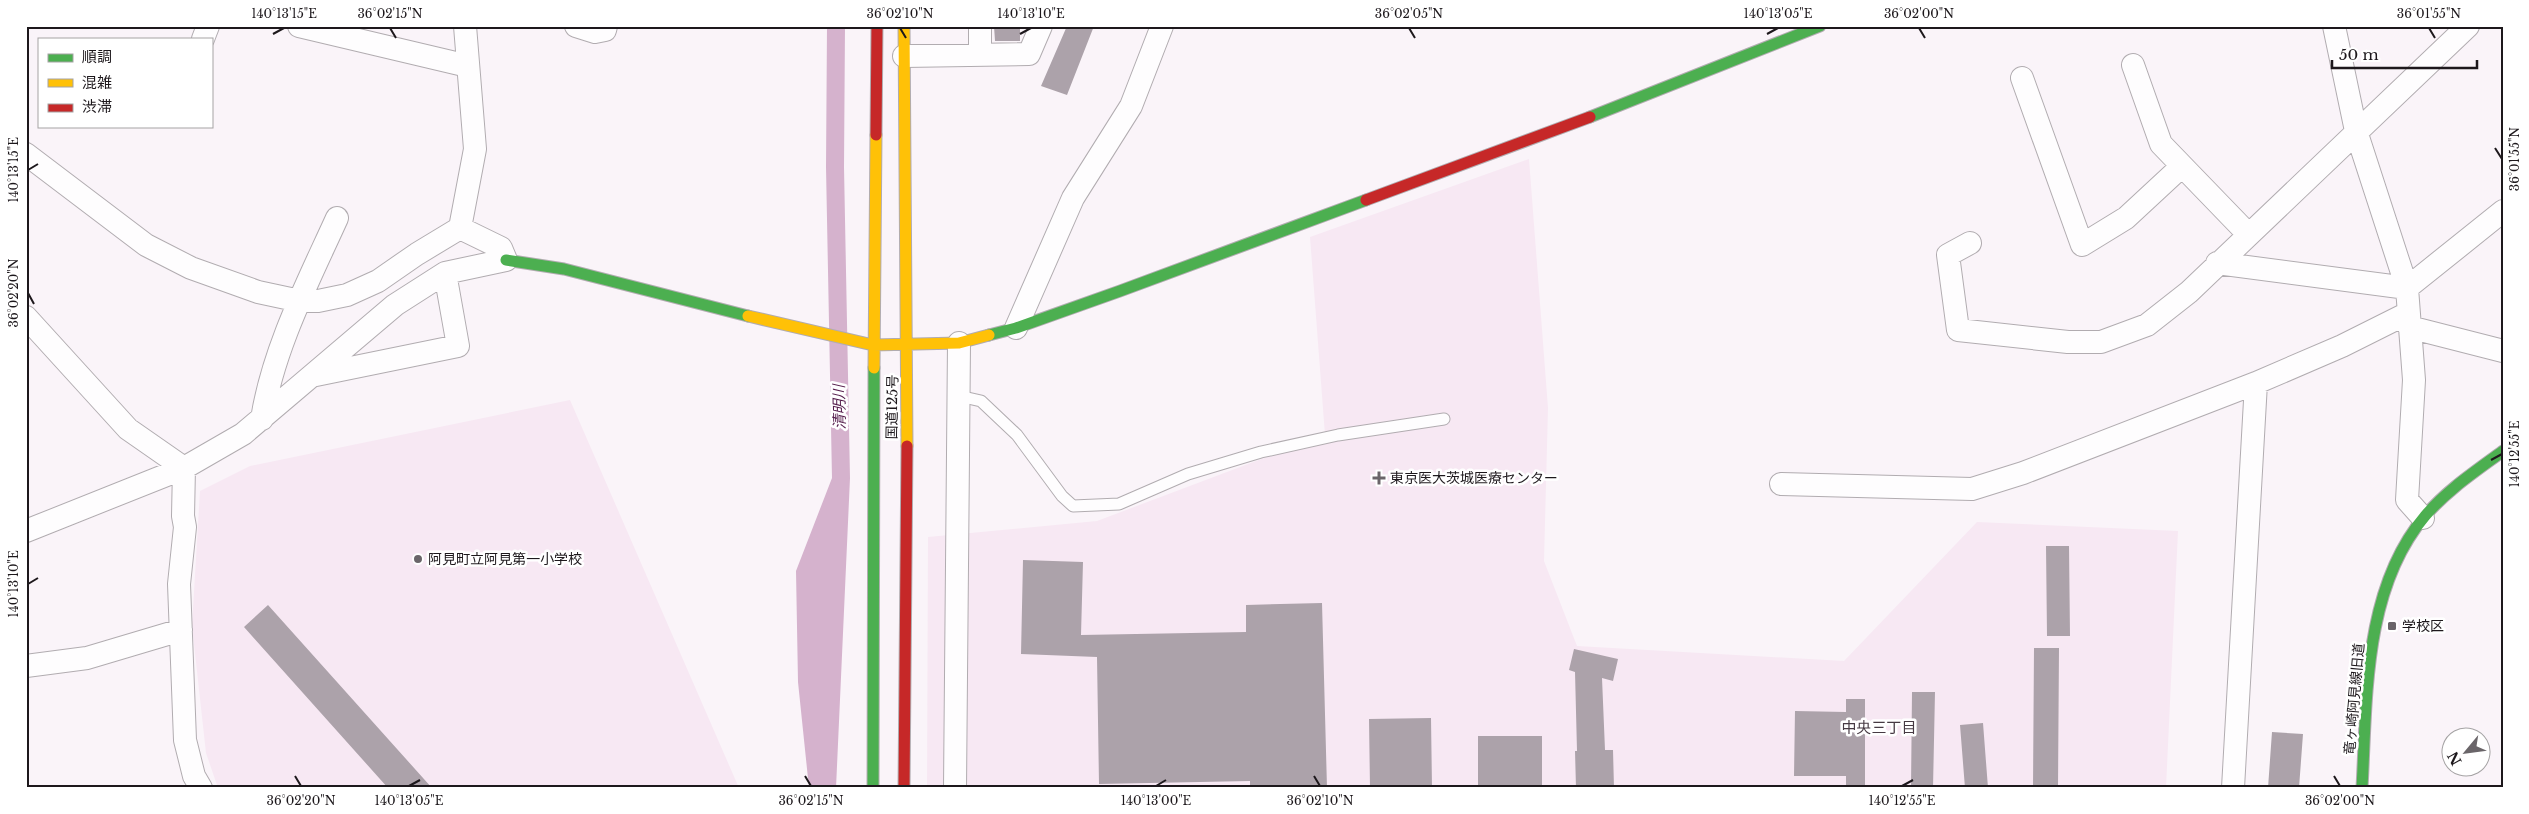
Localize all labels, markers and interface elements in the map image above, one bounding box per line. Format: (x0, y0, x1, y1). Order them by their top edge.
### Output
text: 140°13'15"E (251, 6, 317, 21)
text: 36°02'15"N (357, 6, 423, 21)
text: 36°02'10"N (867, 6, 934, 21)
text: 140°13'10"E (997, 6, 1065, 21)
text: 36°02'05"N (1375, 6, 1443, 21)
text: 140°13'05"E (1744, 6, 1813, 21)
text: 36°02'00"N (1884, 6, 1954, 21)
text: 36°01'55"N (2397, 6, 2461, 21)
legend (38, 38, 212, 128)
scale bar (2332, 38, 2476, 70)
text: 50 m (2339, 45, 2379, 64)
text: 順調 (82, 47, 112, 66)
text: 混雑 (82, 73, 112, 92)
text: 渋滞 (82, 97, 112, 116)
text: 36°01'55"N (2507, 127, 2522, 191)
text: 140°13'15"E (6, 137, 21, 203)
text: 36°02'20"N (6, 258, 21, 328)
street label: 国道125号 (882, 374, 902, 440)
water label: 清明川 (829, 382, 849, 430)
text: 140°12'55"E (2507, 420, 2522, 487)
place label: 東京医大茨城医療センター (1390, 469, 1558, 487)
marker: 東京医大茨城医療センター (1372, 471, 1386, 485)
text: 140°13'10"E (6, 550, 21, 618)
place label: 阿見町立阿見第一小学校 (428, 550, 582, 568)
marker: 阿見町立阿見第一小学校 (412, 553, 424, 565)
place label: 学校区 (2402, 617, 2444, 635)
marker: 学校区 (2386, 620, 2398, 632)
street label: 竜ヶ崎阿見線旧道 (2340, 642, 2368, 756)
district label: 中央三丁目 (1841, 718, 1917, 737)
north arrow (2442, 726, 2492, 776)
text: N (2444, 748, 2466, 768)
text: 36°02'20"N (267, 793, 336, 808)
text: 140°13'05"E (375, 793, 444, 808)
text: 36°02'15"N (778, 793, 844, 808)
text: 140°13'00"E (1121, 793, 1192, 808)
text: 36°02'10"N (1287, 793, 1354, 808)
text: 140°12'55"E (1869, 793, 1936, 808)
text: 36°02'00"N (2305, 793, 2375, 808)

